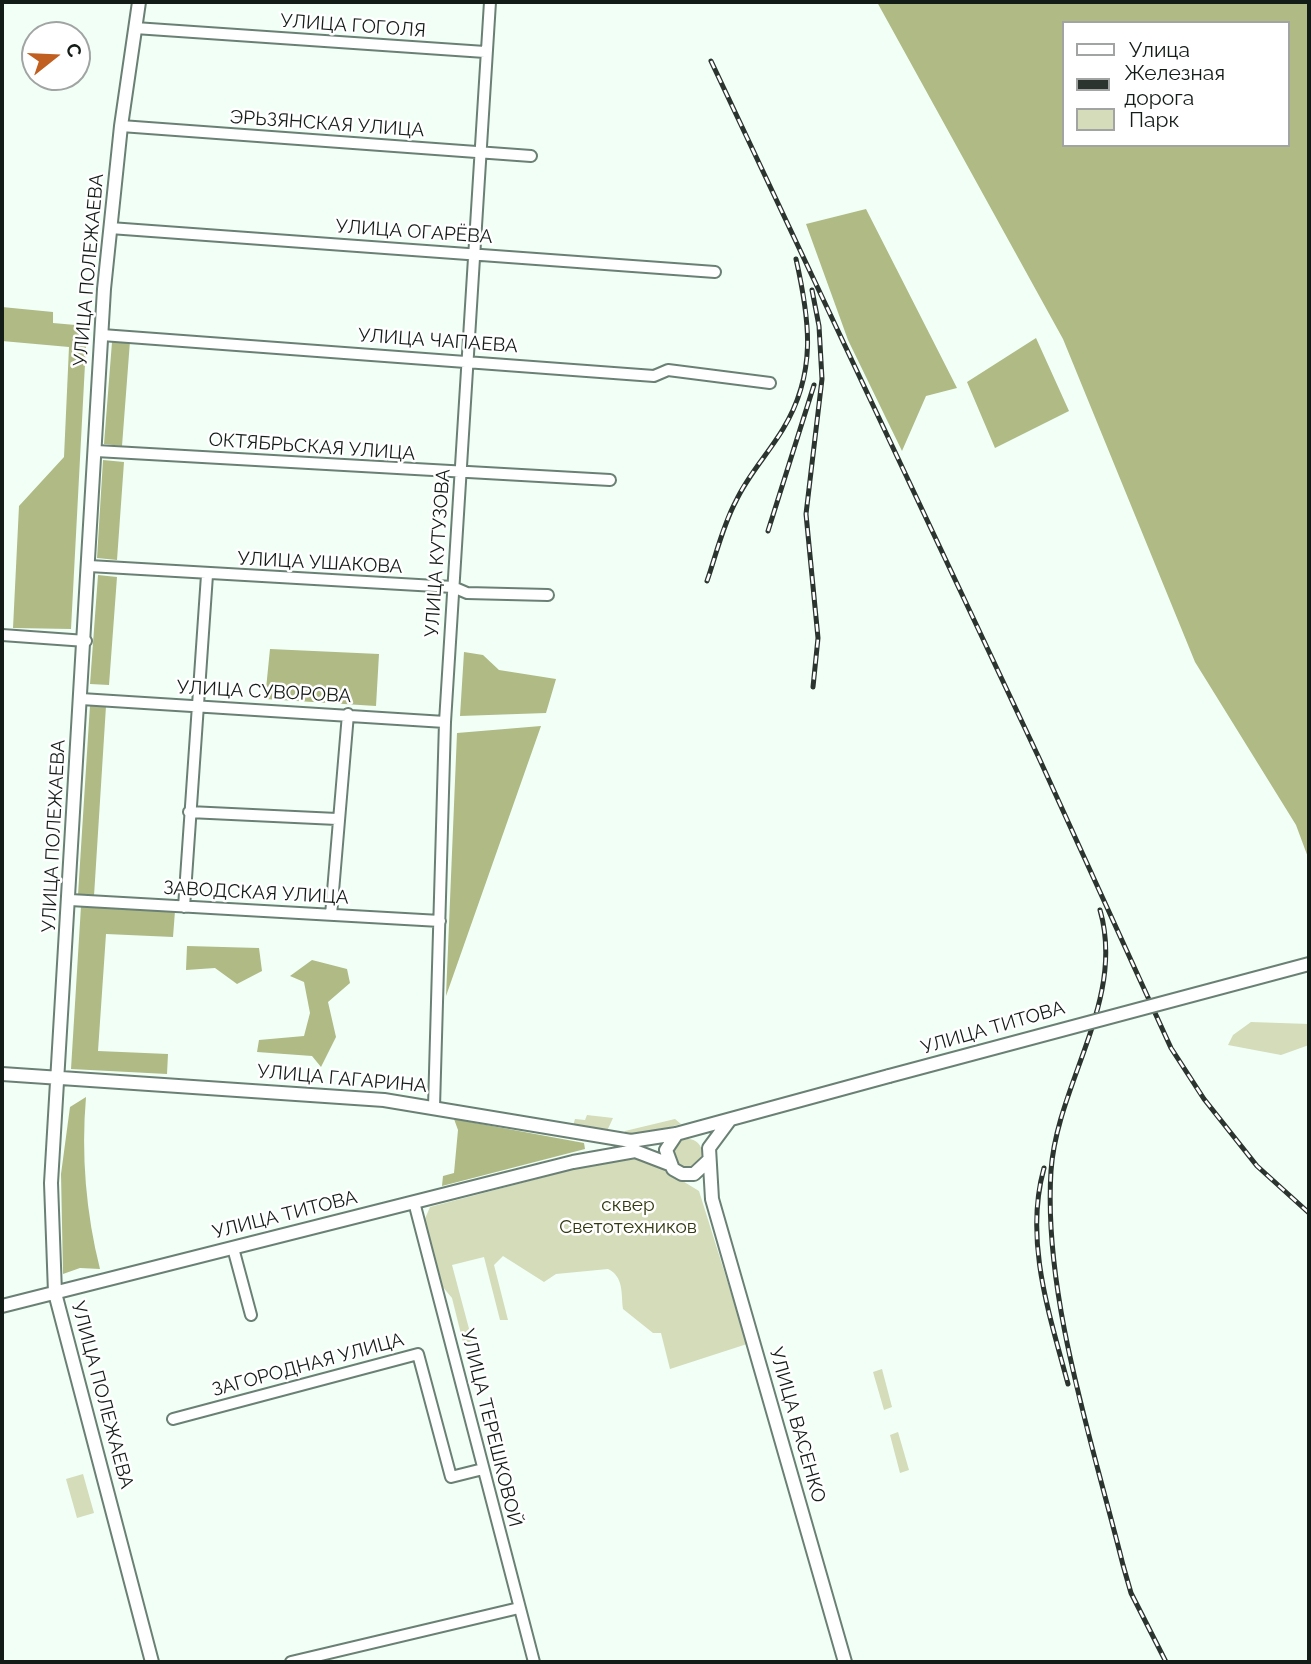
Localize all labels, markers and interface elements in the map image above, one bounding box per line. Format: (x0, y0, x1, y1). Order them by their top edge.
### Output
street label: УЛИЦА ГОГОЛЯ (280, 10, 426, 42)
north arrow (21, 21, 91, 91)
legend (1062, 21, 1290, 147)
text: Улица (1129, 37, 1190, 62)
text: С (62, 41, 87, 60)
text: Железная дорога (1124, 60, 1225, 110)
street label: ЭРЬЗЯНСКАЯ УЛИЦА (229, 106, 425, 142)
text: Парк (1129, 107, 1179, 132)
street label: УЛИЦА ПОЛЕЖАЕВА (69, 173, 109, 367)
street label: УЛИЦА ОГАРЁВА (335, 215, 493, 249)
street label: УЛИЦА ЧАПАЕВА (357, 324, 519, 358)
street label: ОКТЯБРЬСКАЯ УЛИЦА (208, 428, 416, 466)
street label: УЛИЦА КУТУЗОВА (421, 468, 455, 638)
street label: УЛИЦА УШАКОВА (237, 547, 403, 579)
street label: УЛИЦА СУВОРОВА (176, 676, 352, 708)
street label: УЛИЦА ПОЛЕЖАЕВА (38, 739, 70, 933)
street label: ЗАВОДСКАЯ УЛИЦА (163, 877, 349, 909)
street label: УЛИЦА ТИТОВА (919, 997, 1067, 1059)
street label: УЛИЦА ГАГАРИНА (256, 1060, 428, 1098)
street label: УЛИЦА ТИТОВА (210, 1186, 360, 1244)
park label: сквер Светотехников (559, 1194, 697, 1238)
street label: УЛИЦА ПОЛЕЖАЕВА (66, 1299, 138, 1491)
street label: УЛИЦА ТЕРЕШКОВОЙ (455, 1327, 527, 1529)
street label: ЗАГОРОДНАЯ УЛИЦА (210, 1328, 406, 1402)
street label: УЛИЦА ВАСЕНКО (764, 1345, 830, 1505)

